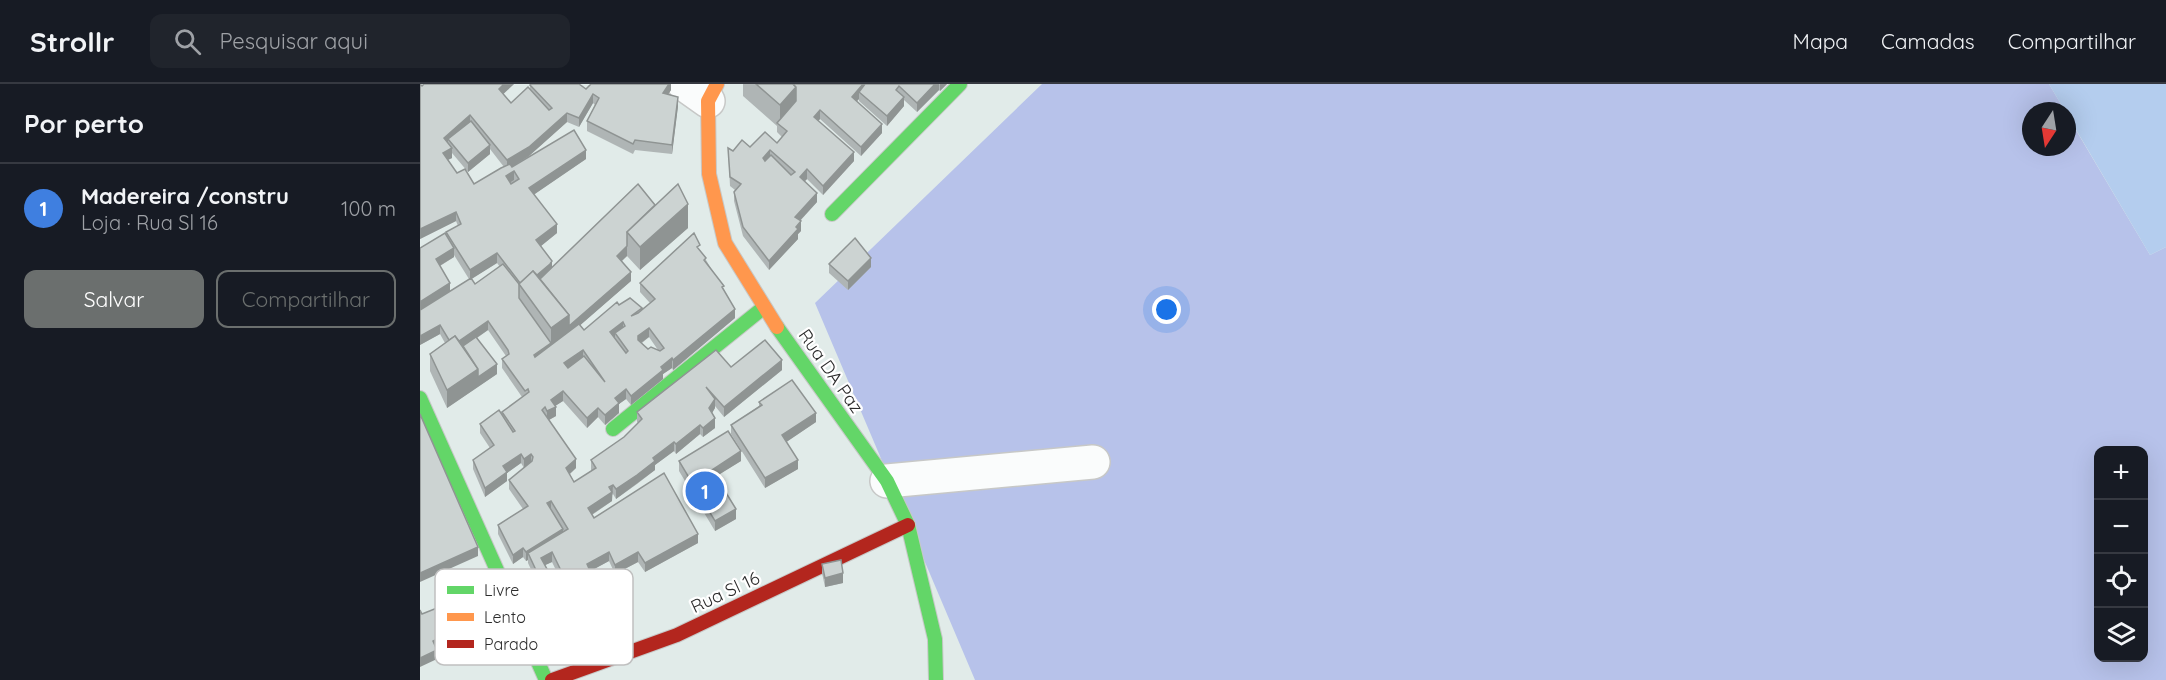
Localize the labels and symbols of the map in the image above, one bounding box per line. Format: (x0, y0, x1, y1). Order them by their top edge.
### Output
north arrow (2022, 102, 2076, 156)
your location (1152, 295, 1181, 324)
street label: Rua DA Paz (794, 324, 868, 418)
pin: 1 (686, 468, 724, 514)
street label: Rua Sl 16 (687, 566, 763, 618)
legend (435, 569, 633, 665)
text: Livre (484, 580, 519, 600)
text: Lento (484, 607, 526, 627)
text: Parado (484, 634, 538, 654)

